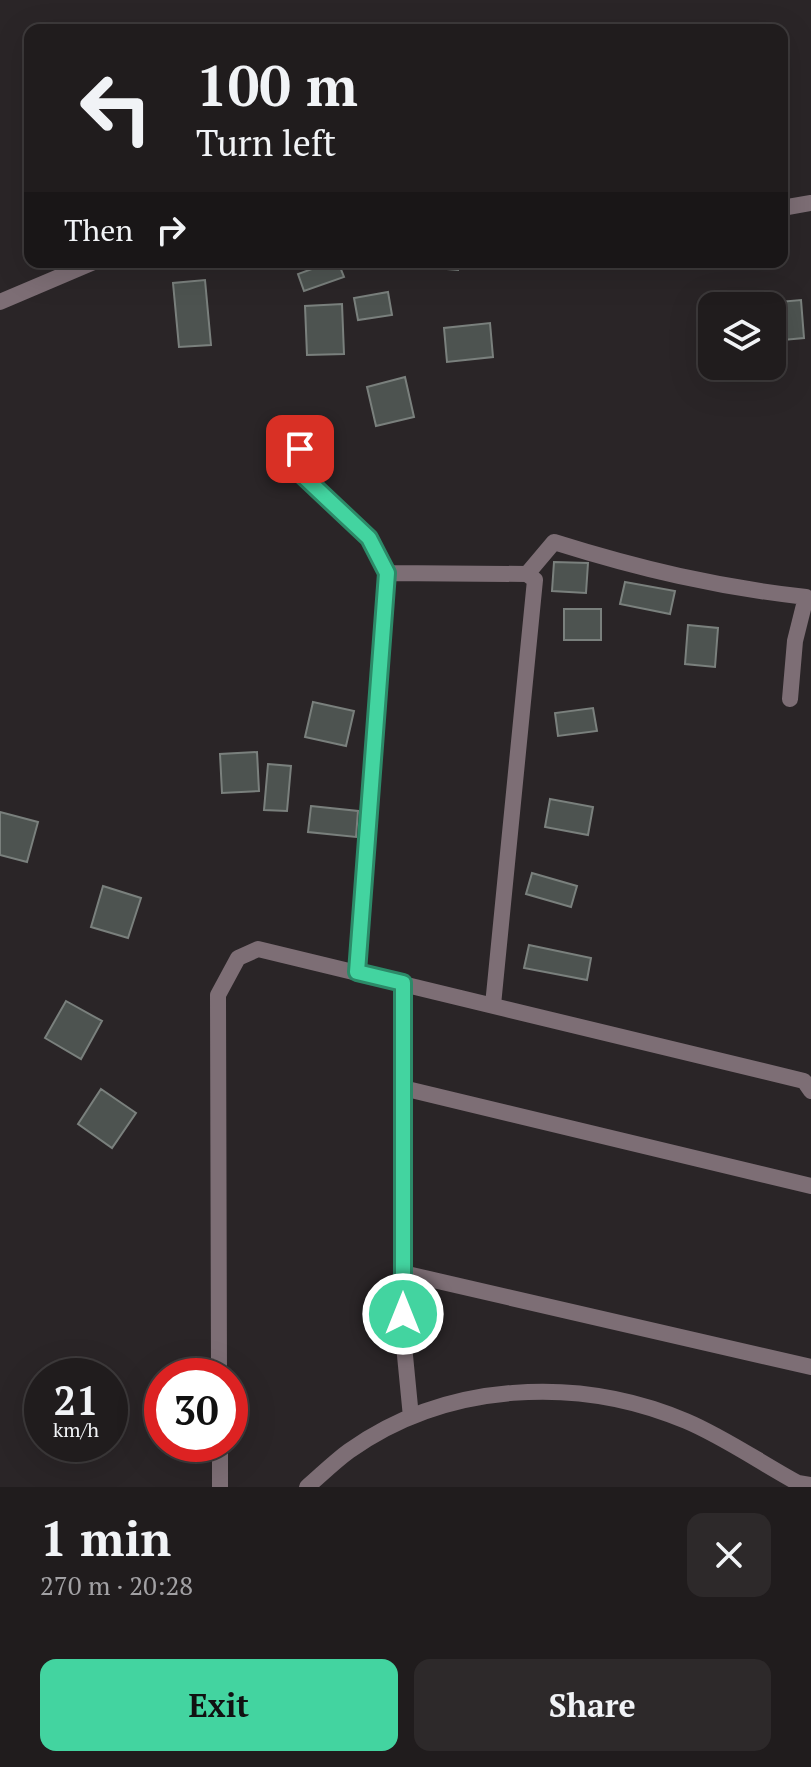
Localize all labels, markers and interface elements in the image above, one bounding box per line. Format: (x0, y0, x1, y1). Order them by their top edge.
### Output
text: 100 m (196, 48, 358, 122)
icon: left (64, 56, 168, 160)
text: Turn left (196, 119, 336, 166)
icon: right (149, 208, 193, 252)
text: Then (64, 210, 133, 250)
map controls (698, 292, 786, 380)
button: layers (698, 292, 786, 380)
pin (266, 415, 334, 483)
icon: arrive (278, 427, 322, 471)
position arrow (361, 1272, 445, 1356)
speed limit sign: 30 (144, 1358, 248, 1462)
text: 21 (53, 1373, 99, 1426)
text: km/h (53, 1416, 99, 1443)
text: 1 min (40, 1506, 171, 1570)
button: close (687, 1513, 771, 1597)
text: 270 m · 20:28 (40, 1568, 193, 1602)
button: Exit (40, 1659, 398, 1751)
button: Share (414, 1659, 771, 1751)

